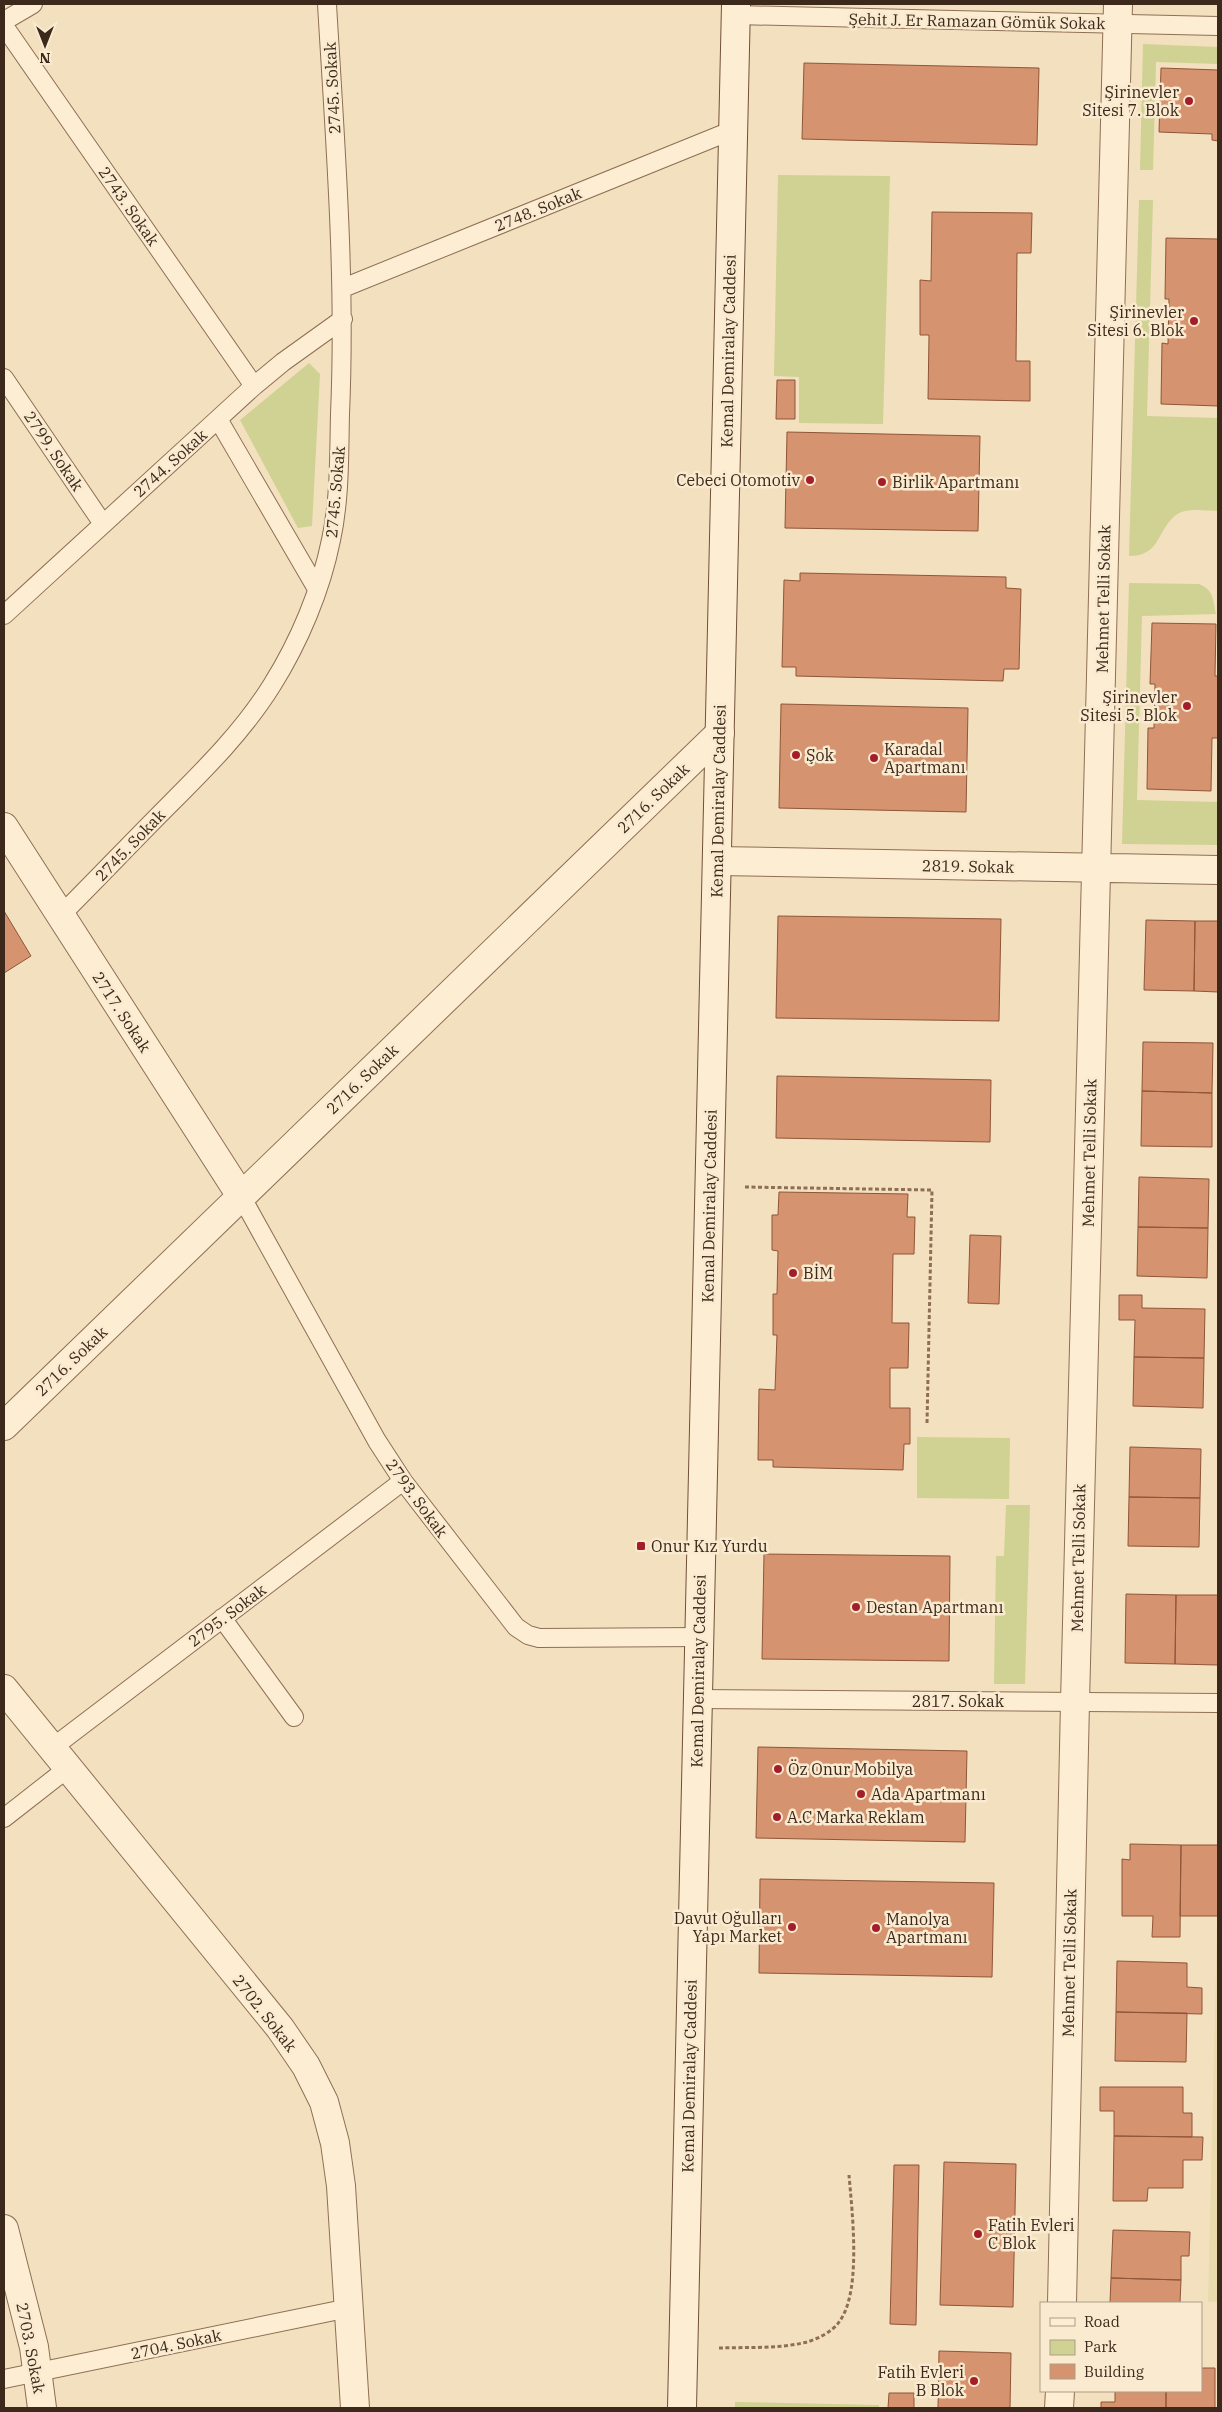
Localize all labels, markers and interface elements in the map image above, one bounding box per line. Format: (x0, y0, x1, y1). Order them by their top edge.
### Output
street label: Şehit J. Er Ramazan Gömük Sokak (848, 9, 1106, 33)
north arrow (20, 20, 70, 70)
street label: 2745. Sokak (320, 41, 344, 135)
text: N (39, 49, 51, 67)
place label: Şirinevler Sitesi 7. Blok (1082, 82, 1180, 120)
marker: Şirinevler Sitesi 7. Blok (1183, 95, 1195, 107)
street label: 2743. Sokak (94, 162, 164, 250)
street label: 2748. Sokak (491, 182, 585, 236)
street label: Kemal Demiralay Caddesi (716, 254, 740, 448)
place label: Şirinevler Sitesi 6. Blok (1087, 302, 1185, 340)
marker: Şirinevler Sitesi 6. Blok (1188, 315, 1200, 327)
street label: 2799. Sokak (20, 407, 88, 495)
street label: 2744. Sokak (129, 424, 211, 501)
street label: 2745. Sokak (321, 445, 349, 539)
place label: Cebeci Otomotiv (676, 470, 800, 490)
place label: Birlik Apartmanı (892, 472, 1019, 492)
marker: Cebeci Otomotiv (804, 474, 816, 486)
marker: Birlik Apartmanı (876, 476, 888, 488)
street label: Mehmet Telli Sokak (1092, 524, 1114, 673)
place label: Şirinevler Sitesi 5. Blok (1080, 687, 1178, 725)
marker: Şirinevler Sitesi 5. Blok (1181, 700, 1193, 712)
street label: Kemal Demiralay Caddesi (706, 704, 730, 898)
place label: Karadal Apartmanı (884, 739, 966, 777)
place label: Şok (806, 745, 834, 765)
marker: Şok (790, 749, 802, 761)
marker: Karadal Apartmanı (868, 752, 880, 764)
street label: 2716. Sokak (613, 758, 694, 837)
street label: 2745. Sokak (91, 804, 170, 885)
street label: 2819. Sokak (922, 855, 1015, 877)
street label: 2717. Sokak (88, 968, 156, 1057)
street label: 2716. Sokak (322, 1039, 403, 1118)
street label: Mehmet Telli Sokak (1078, 1078, 1100, 1227)
street label: Kemal Demiralay Caddesi (697, 1109, 721, 1303)
place label: BİM (803, 1263, 833, 1283)
marker: BİM (787, 1267, 799, 1279)
street label: 2716. Sokak (31, 1321, 112, 1400)
street label: 2793. Sokak (382, 1455, 453, 1542)
street label: Mehmet Telli Sokak (1067, 1483, 1089, 1632)
place label: Onur Kız Yurdu (651, 1536, 768, 1556)
marker: Onur Kız Yurdu (635, 1540, 647, 1552)
street label: Kemal Demiralay Caddesi (686, 1574, 710, 1768)
street label: 2795. Sokak (184, 1579, 270, 1651)
place label: Destan Apartmanı (866, 1597, 1004, 1617)
marker: Destan Apartmanı (850, 1601, 862, 1613)
street label: 2817. Sokak (912, 1691, 1005, 1711)
place label: Öz Onur Mobilya (788, 1759, 913, 1779)
marker: Öz Onur Mobilya (772, 1763, 784, 1775)
place label: Ada Apartmanı (871, 1784, 986, 1804)
marker: Ada Apartmanı (855, 1788, 867, 1800)
place label: A.C Marka Reklam (787, 1807, 925, 1827)
marker: A.C Marka Reklam (771, 1811, 783, 1823)
street label: Mehmet Telli Sokak (1058, 1888, 1080, 2037)
place label: Davut Oğulları Yapı Market (674, 1908, 782, 1946)
place label: Manolya Apartmanı (886, 1909, 968, 1947)
marker: Davut Oğulları Yapı Market (786, 1921, 798, 1933)
marker: Manolya Apartmanı (870, 1922, 882, 1934)
street label: 2702. Sokak (229, 1970, 302, 2056)
street label: Kemal Demiralay Caddesi (677, 1979, 701, 2173)
place label: Fatih Evleri C Blok (988, 2215, 1075, 2253)
marker: Fatih Evleri C Blok (972, 2228, 984, 2240)
street label: 2703. Sokak (12, 2301, 50, 2396)
legend (1040, 2302, 1202, 2392)
text: Road (1084, 2312, 1120, 2331)
street label: 2704. Sokak (129, 2324, 224, 2363)
text: Park (1084, 2337, 1117, 2356)
place label: Fatih Evleri B Blok (877, 2362, 965, 2400)
text: Building (1084, 2362, 1144, 2381)
marker: Fatih Evleri B Blok (968, 2375, 980, 2387)

